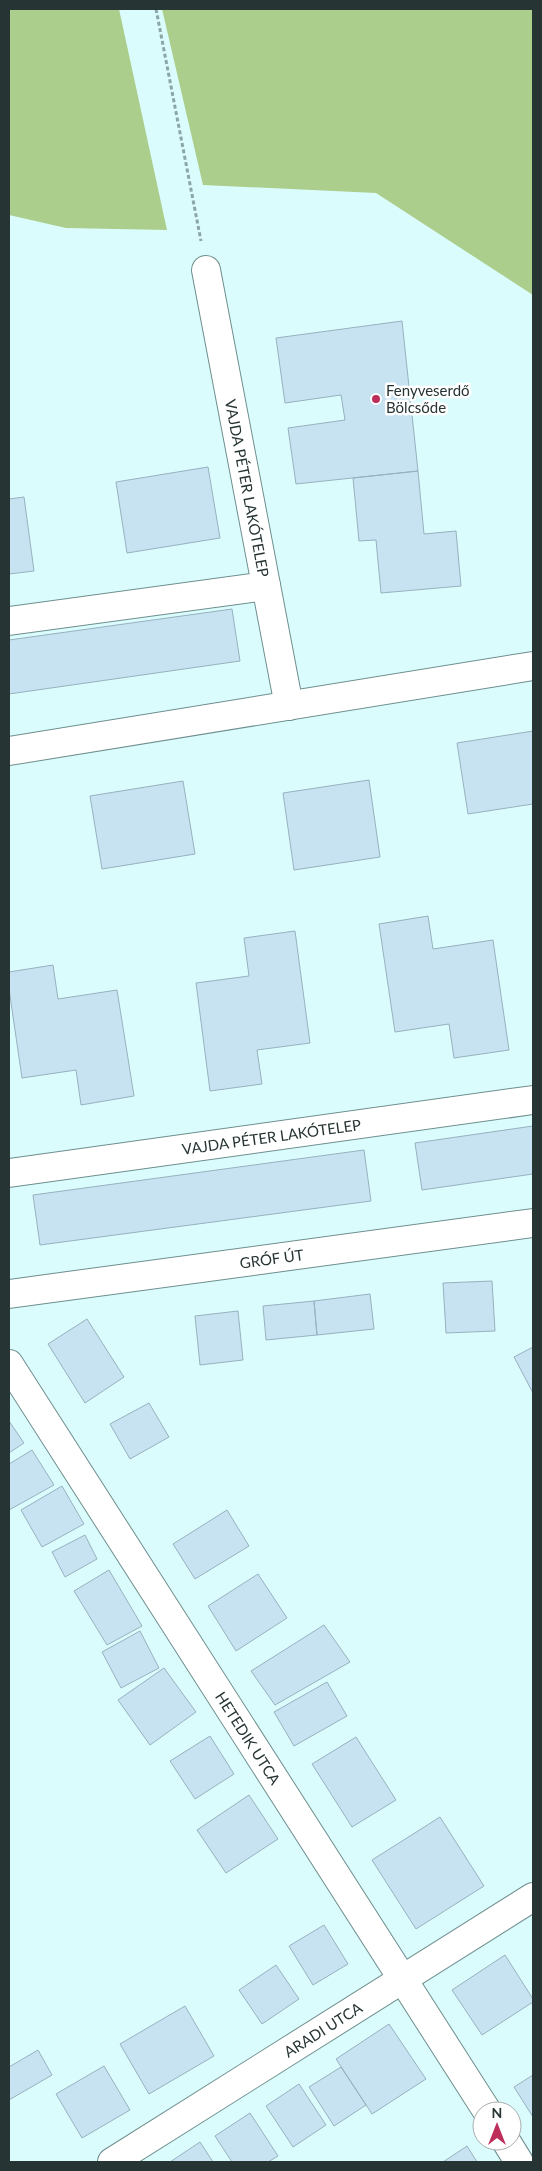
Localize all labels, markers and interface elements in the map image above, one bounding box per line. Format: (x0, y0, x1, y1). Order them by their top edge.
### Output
place label: Fenyveserdő Bölcsőde (386, 381, 470, 416)
marker: Fenyveserdő Bölcsőde (370, 393, 382, 405)
street label: VAJDA PÉTER LAKÓTELEP (222, 398, 273, 578)
street label: VAJDA PÉTER LAKÓTELEP (181, 1115, 362, 1158)
street label: GRÓF ÚT (239, 1245, 305, 1272)
street label: HETEDIK UTCA (212, 1688, 285, 1788)
street label: ARADI UTCA (280, 1998, 366, 2061)
north arrow (472, 2101, 522, 2151)
text: N (492, 2104, 502, 2121)

